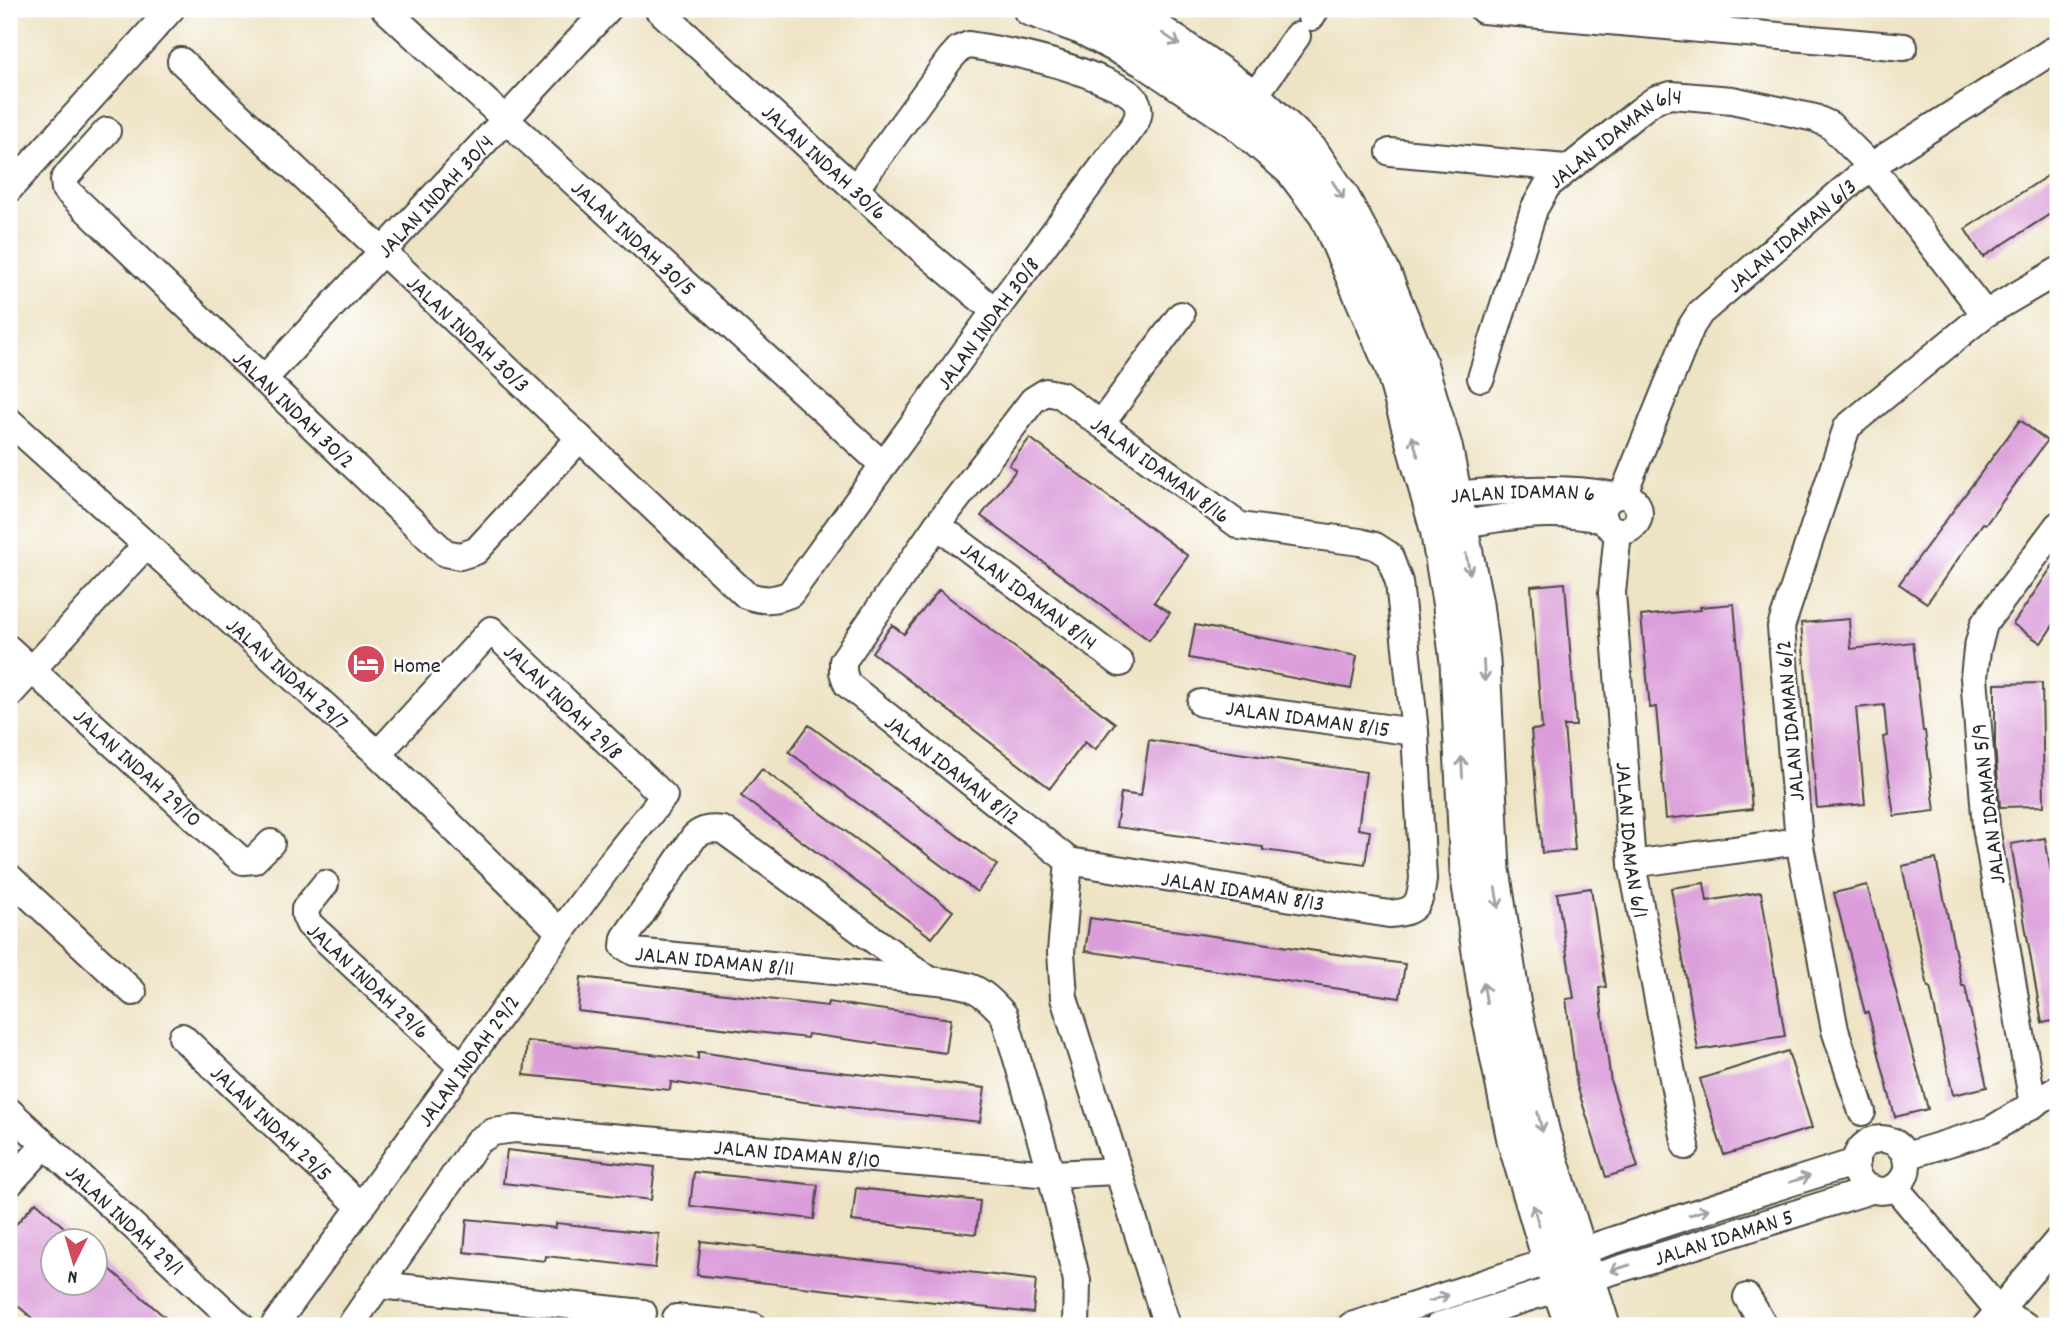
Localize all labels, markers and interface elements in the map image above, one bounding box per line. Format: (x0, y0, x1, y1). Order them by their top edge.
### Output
one-way arrow (1160, 32, 1180, 46)
street label: JALAN IDAMAN 6/4 (1543, 82, 1683, 199)
street label: JALAN INDAH 30/6 (752, 98, 893, 230)
street label: JALAN INDAH 30/4 (371, 129, 503, 267)
street label: JALAN IDAMAN 6/3 (1721, 172, 1866, 303)
street label: JALAN INDAH 30/5 (562, 174, 702, 306)
one-way arrow (1330, 180, 1345, 199)
street label: JALAN INDAH 30/8 (930, 251, 1050, 398)
street label: JALAN INDAH 30/3 (397, 269, 536, 402)
street label: JALAN INDAH 30/2 (223, 344, 361, 478)
street label: JALAN IDAMAN 8/16 (1082, 410, 1236, 534)
one-way arrow (1408, 435, 1421, 457)
street label: JALAN IDAMAN 6 (1449, 477, 1597, 515)
street label: JALAN IDAMAN 8/14 (952, 535, 1103, 660)
one-way arrow (1462, 552, 1475, 575)
street label: JALAN INDAH 29/7 (217, 611, 355, 740)
street label: JALAN INDAH 29/8 (494, 638, 629, 770)
street label: JALAN IDAMAN 6/2 (1769, 639, 1816, 803)
hotel icon: Home (345, 643, 387, 685)
place label: Home (393, 651, 441, 684)
one-way arrow (1477, 660, 1490, 683)
street label: JALAN IDAMAN 8/15 (1223, 694, 1392, 748)
street label: JALAN INDAH 29/10 (64, 702, 208, 837)
street label: JALAN IDAMAN 8/12 (876, 708, 1026, 835)
street label: JALAN IDAMAN 5/9 (1964, 721, 2017, 886)
one-way arrow (1455, 756, 1468, 779)
street label: JALAN IDAMAN 6/1 (1605, 761, 1655, 921)
street label: JALAN IDAMAN 8/13 (1158, 864, 1326, 923)
one-way arrow (1491, 886, 1504, 909)
street label: JALAN INDAH 29/6 (298, 917, 436, 1049)
street label: JALAN IDAMAN 8/11 (633, 939, 795, 987)
one-way arrow (1479, 982, 1492, 1005)
street label: JALAN INDAH 29/2 (411, 989, 530, 1135)
street label: JALAN INDAH 29/5 (201, 1059, 338, 1191)
one-way arrow (1534, 1110, 1547, 1133)
street label: JALAN IDAMAN 8/10 (712, 1133, 882, 1180)
street label: JALAN INDAH 29/1 (60, 1157, 190, 1281)
one-way arrow (1788, 1172, 1810, 1185)
street label: JALAN IDAMAN 5 (1650, 1202, 1798, 1277)
one-way arrow (1528, 1204, 1541, 1226)
one-way arrow (1688, 1205, 1710, 1217)
north arrow (38, 1226, 108, 1296)
one-way arrow (1609, 1263, 1631, 1276)
one-way arrow (1428, 1291, 1450, 1304)

